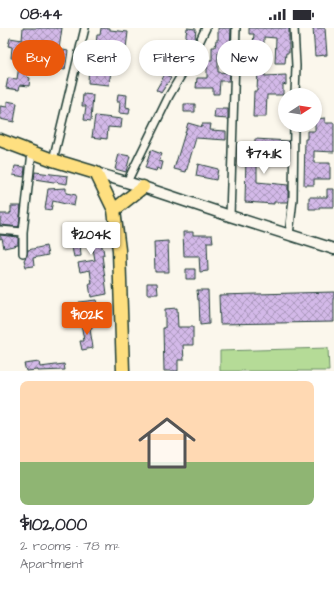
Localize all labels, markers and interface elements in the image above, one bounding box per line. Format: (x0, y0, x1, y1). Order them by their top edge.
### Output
text: 08:44 (20, 4, 62, 25)
chip: Buy (12, 40, 65, 76)
chip: Rent (73, 40, 131, 76)
chip: Filters (139, 40, 209, 76)
chip: New (217, 40, 273, 76)
north arrow (278, 88, 322, 132)
map controls (278, 88, 322, 132)
pin: $74.1K (231, 141, 297, 175)
text: $74.1K (246, 145, 282, 163)
pin: $204K (63, 222, 119, 256)
text: $204K (71, 226, 111, 244)
pin: $102K (59, 302, 115, 336)
text: $102K (71, 306, 103, 324)
icon: home (131, 407, 203, 479)
text: $102,000 (20, 513, 87, 537)
text: 2 rooms · 78 m² (20, 537, 120, 555)
text: Apartment (20, 555, 84, 573)

